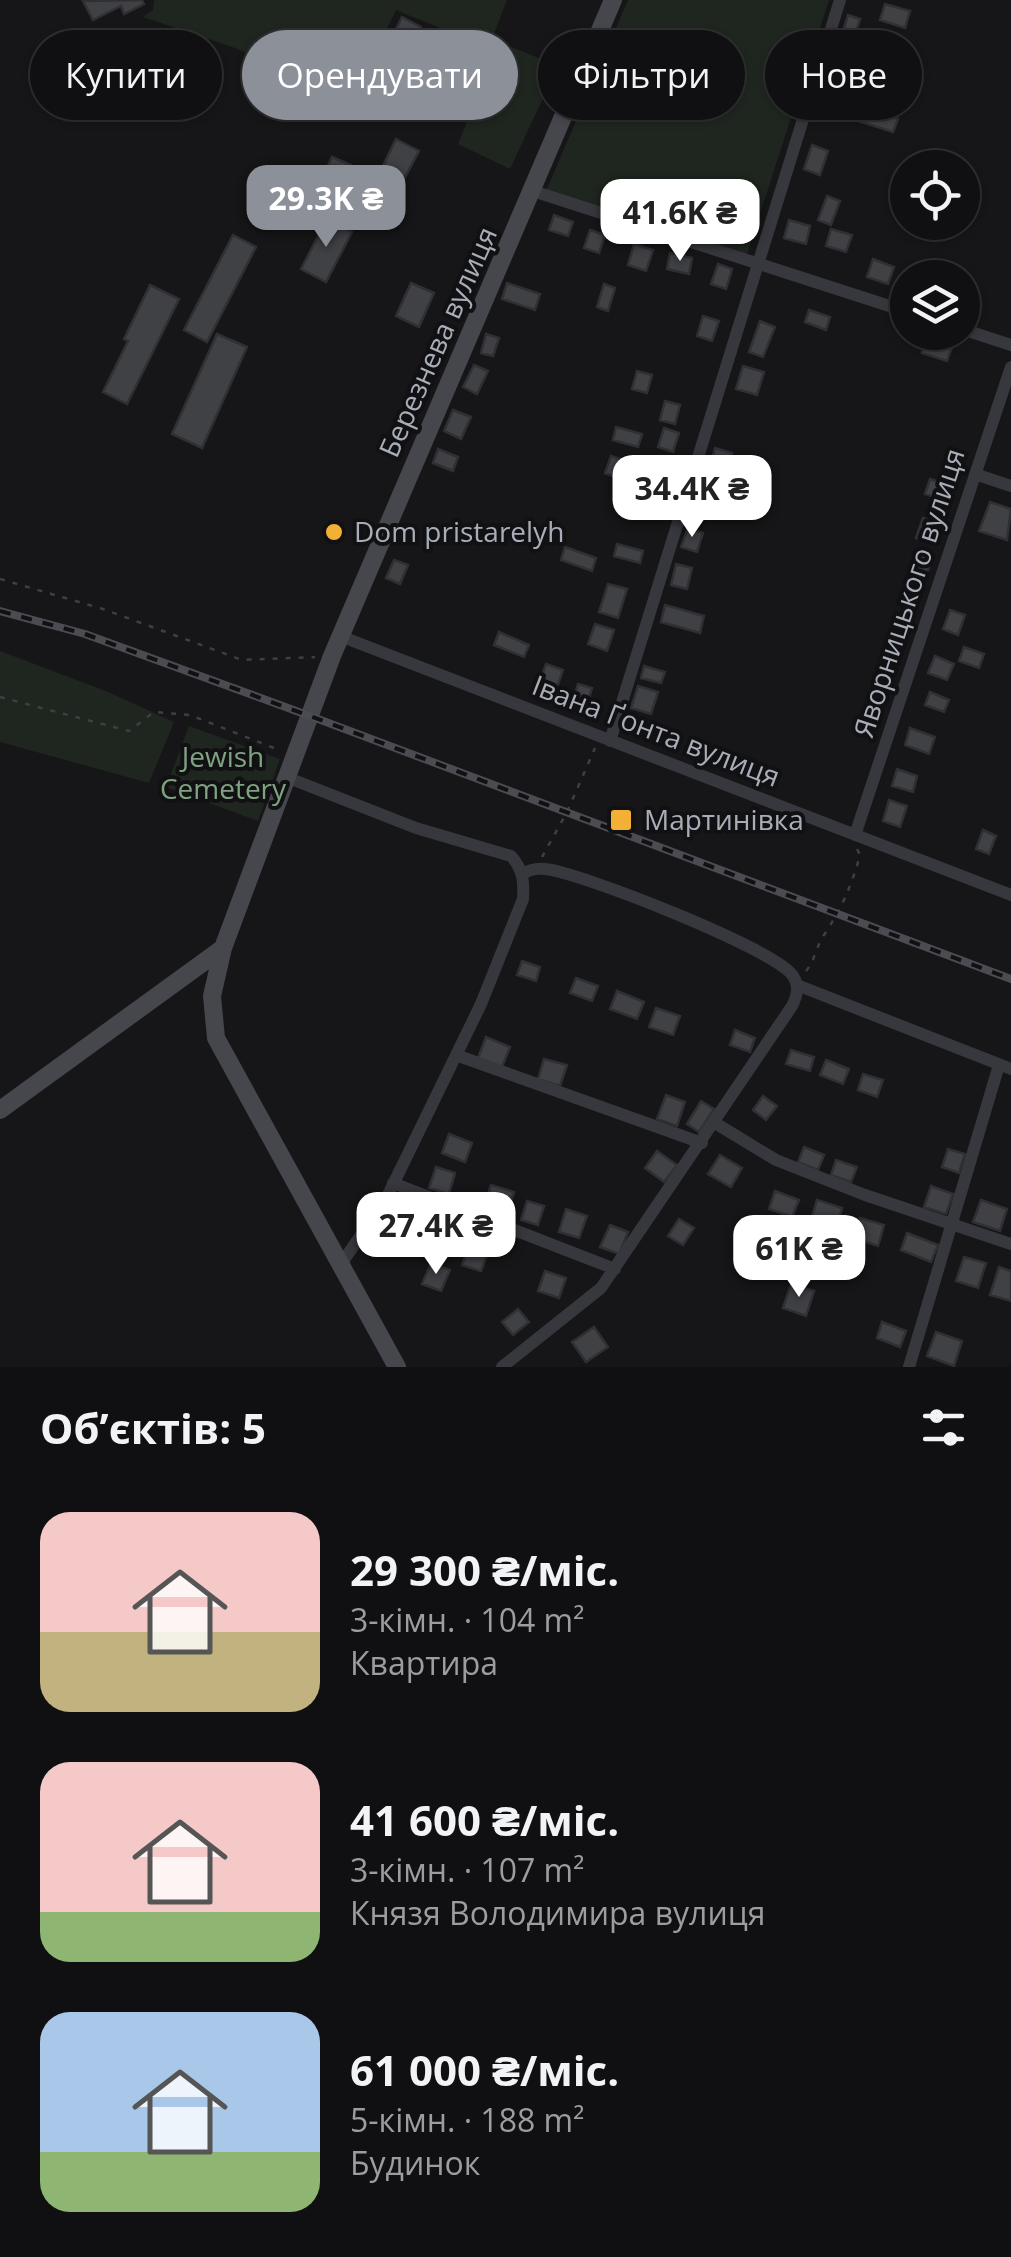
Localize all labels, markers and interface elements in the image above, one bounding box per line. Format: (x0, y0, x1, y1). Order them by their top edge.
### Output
chip: Купити (30, 30, 222, 120)
chip: Орендувати (242, 30, 518, 120)
chip: Фільтри (538, 30, 745, 120)
chip: Нове (765, 30, 922, 120)
map controls (890, 150, 980, 350)
button: locate (890, 150, 980, 240)
pin: 29.3K ₴ (234, 165, 418, 250)
text: 29.3K ₴ (269, 176, 383, 219)
pin: 41.6K ₴ (588, 179, 772, 264)
text: 41.6K ₴ (623, 190, 737, 233)
street label: Березнева вулиця (369, 220, 505, 463)
button: layers (890, 260, 980, 350)
street label: Яворницького вулиця (843, 443, 973, 742)
pin: 34.4K ₴ (600, 455, 784, 540)
text: 34.4K ₴ (635, 466, 749, 509)
place label: Dom pristarelyh (354, 512, 564, 550)
marker: Dom pristarelyh (323, 521, 345, 543)
street label: Івана Ґонта вулиця (527, 665, 786, 795)
park label: Jewish Cemetery (160, 737, 287, 807)
place label: Мартинівка (644, 800, 804, 838)
marker: Мартинівка (608, 807, 634, 833)
pin: 27.4K ₴ (344, 1192, 528, 1277)
text: 27.4K ₴ (379, 1203, 493, 1246)
pin: 61K ₴ (729, 1215, 869, 1300)
text: 61K ₴ (755, 1226, 843, 1269)
text: Об’єктів: 5 (40, 1399, 266, 1456)
icon: filters (916, 1400, 971, 1455)
text: 29 300 ₴/міс. (350, 1541, 619, 1598)
icon: home (120, 1552, 240, 1672)
text: 3-кімн. · 104 m² (350, 1598, 584, 1641)
text: Квартира (350, 1641, 498, 1684)
text: 41 600 ₴/міс. (350, 1791, 619, 1848)
icon: home (120, 1802, 240, 1922)
text: 3-кімн. · 107 m² (350, 1848, 584, 1891)
text: Князя Володимира вулиця (350, 1891, 766, 1934)
text: 61 000 ₴/міс. (350, 2041, 619, 2098)
icon: home (120, 2052, 240, 2172)
text: 5-кімн. · 188 m² (350, 2098, 584, 2141)
text: Будинок (350, 2141, 480, 2184)

